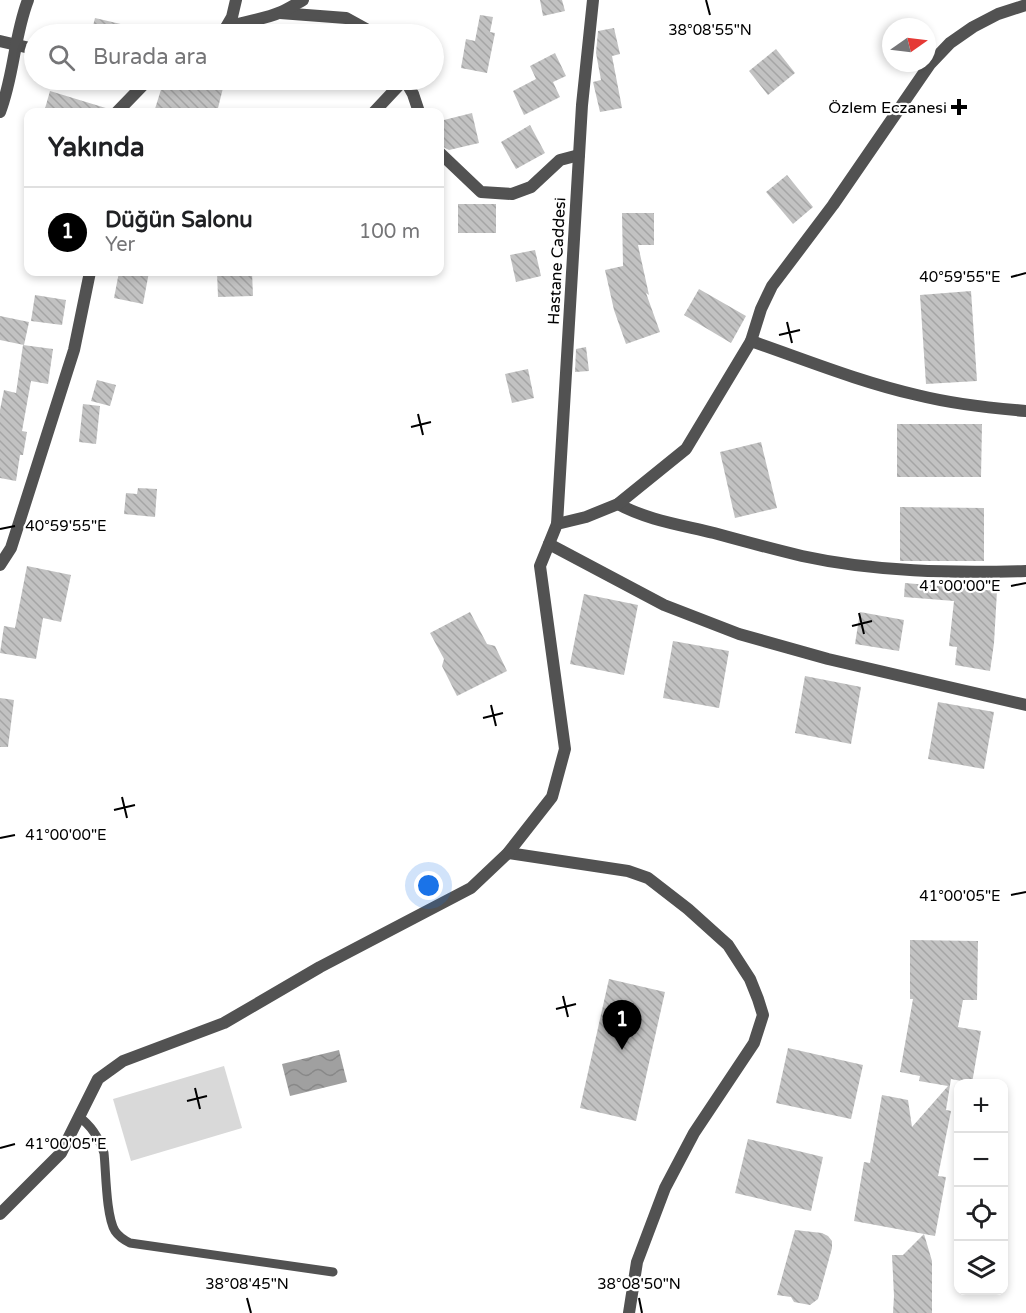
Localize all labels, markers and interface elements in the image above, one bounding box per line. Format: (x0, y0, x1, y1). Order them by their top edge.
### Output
north arrow (882, 18, 936, 72)
text: 38°08'55"N (668, 21, 752, 39)
search box (24, 24, 444, 90)
icon: search (45, 41, 78, 74)
text: Burada ara (93, 44, 207, 70)
place label: Özlem Eczanesi (828, 98, 947, 118)
marker: Özlem Eczanesi (952, 100, 966, 114)
text: Yakında (48, 132, 145, 163)
street label: Hastane Caddesi (544, 197, 570, 325)
text: Düğün Salonu (105, 207, 253, 233)
text: 1 (61, 220, 74, 244)
text: 100 m (359, 220, 420, 244)
text: Yer (105, 233, 135, 257)
text: 40°59'55"E (919, 268, 1001, 286)
text: 40°59'55"E (25, 517, 107, 535)
text: 41°00'00"E (919, 577, 1001, 595)
text: 41°00'00"E (25, 826, 107, 844)
your location (414, 871, 443, 900)
text: 41°00'05"E (919, 887, 1001, 905)
pin: 1 (602, 1000, 642, 1050)
map controls (954, 1079, 1008, 1295)
button: + (954, 1079, 1008, 1133)
button: − (954, 1133, 1008, 1187)
text: 41°00'05"E (25, 1135, 107, 1153)
button: locate (954, 1187, 1008, 1241)
button: layers (954, 1241, 1008, 1295)
text: 38°08'45"N (205, 1275, 289, 1293)
text: 38°08'50"N (597, 1275, 681, 1293)

